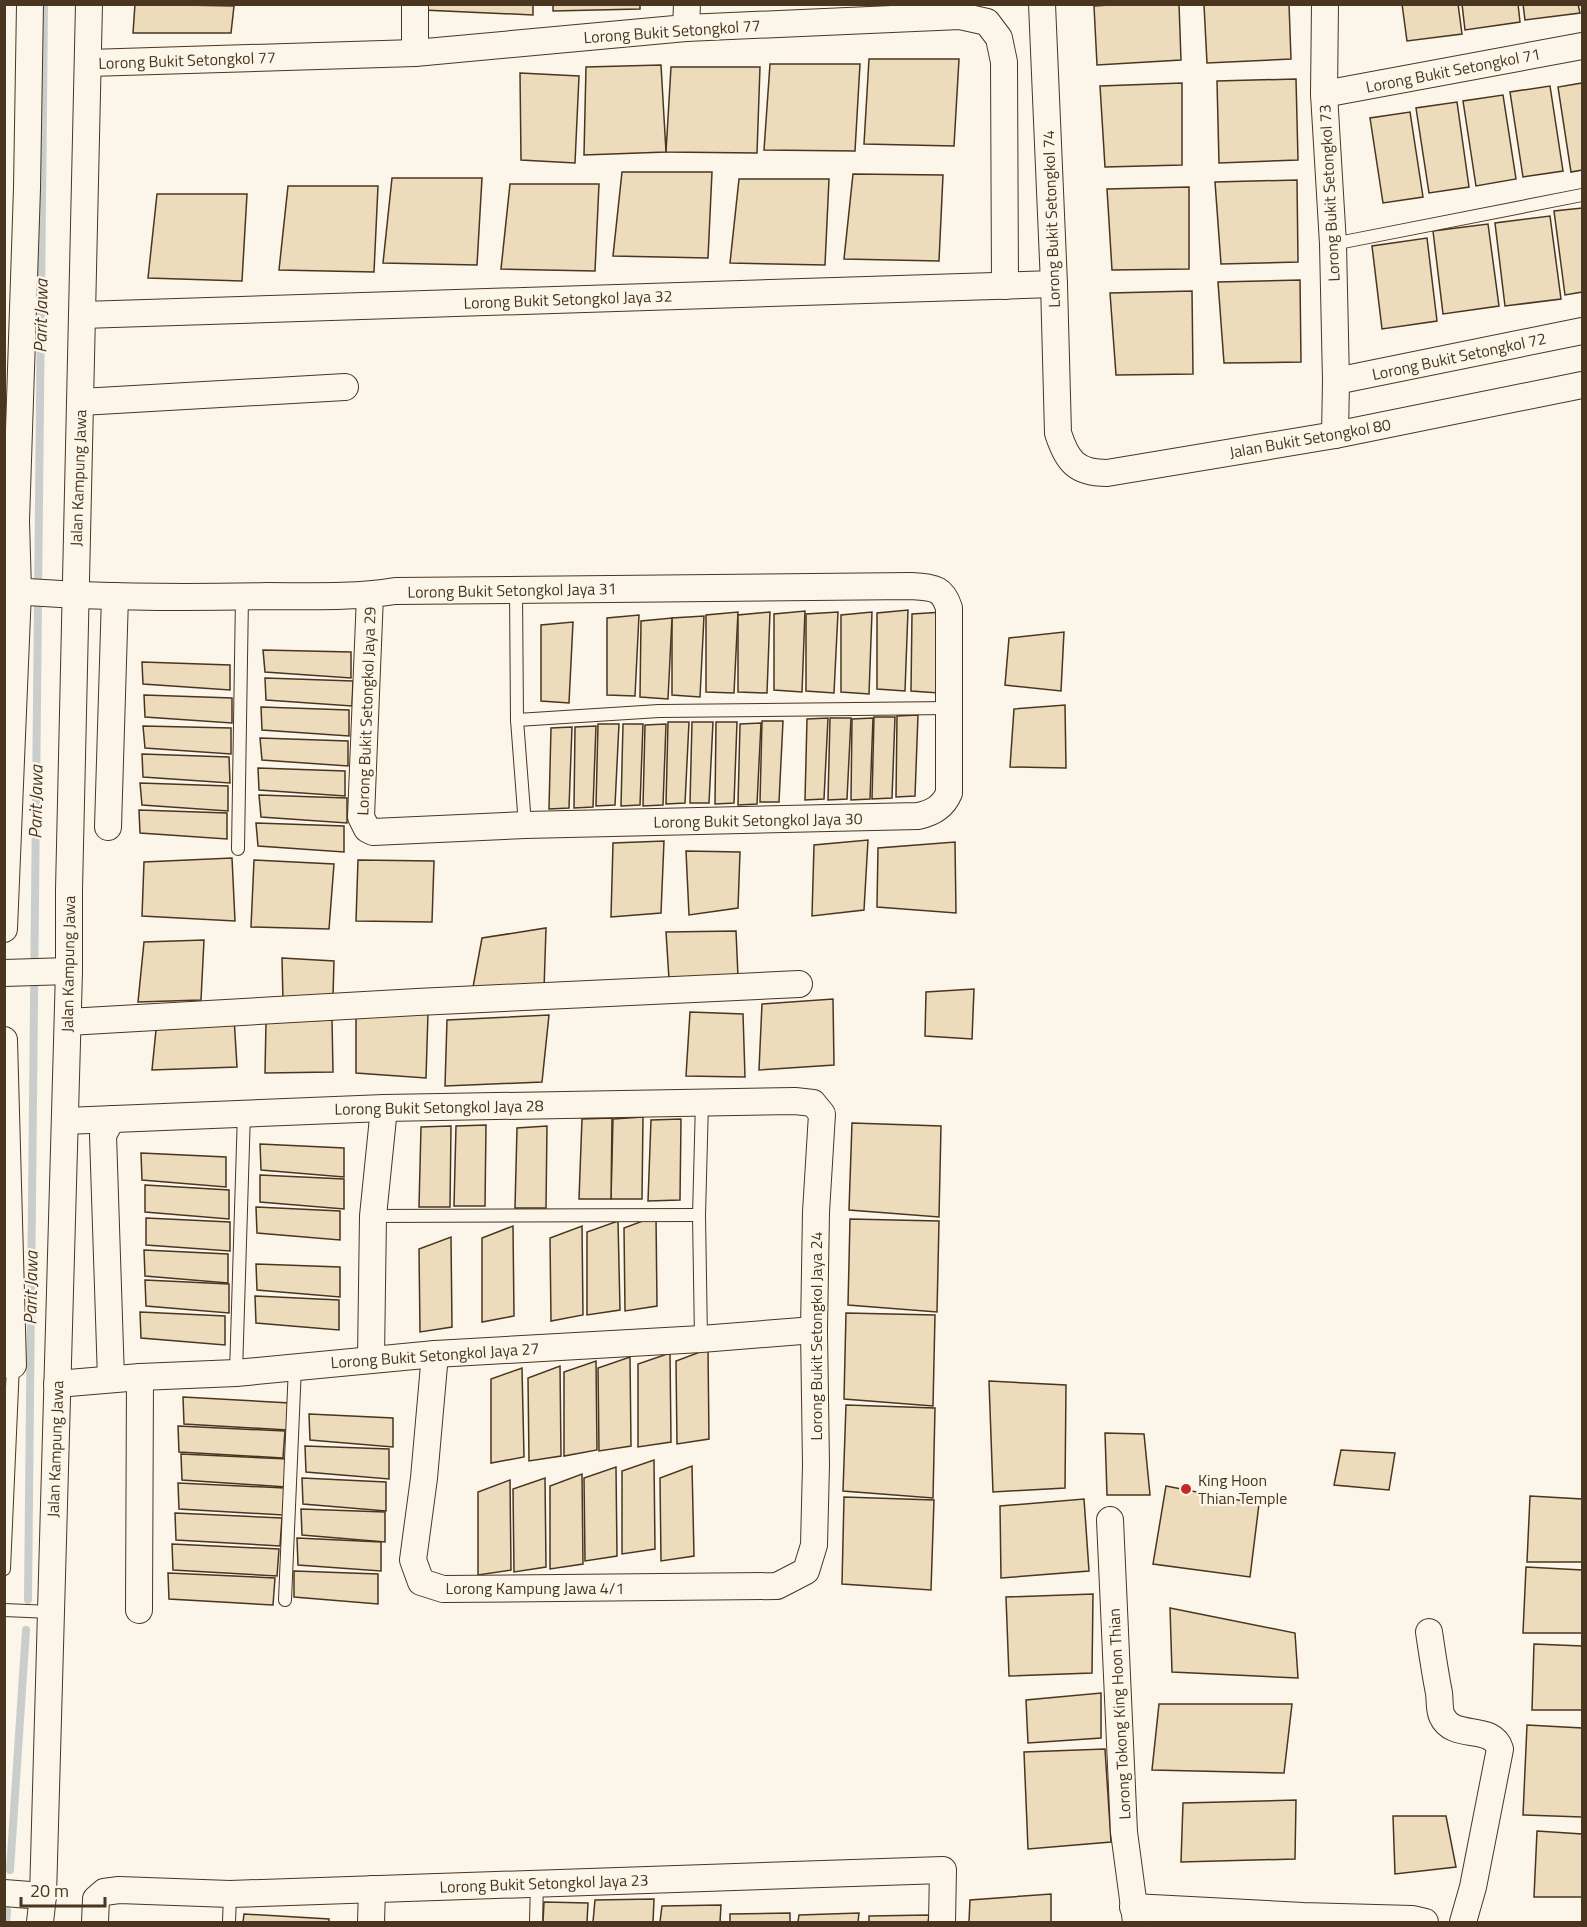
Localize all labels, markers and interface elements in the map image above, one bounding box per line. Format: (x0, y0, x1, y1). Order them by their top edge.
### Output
street label: Lorong Bukit Setongkol 77 (583, 13, 761, 49)
street label: Lorong Bukit Setongkol 71 (1364, 41, 1542, 99)
street label: Lorong Bukit Setongkol 77 (98, 45, 276, 75)
street label: Lorong Bukit Setongkol 73 (1312, 104, 1346, 282)
street label: Lorong Bukit Setongkol 74 (1036, 130, 1066, 308)
water label: Parit Jawa (26, 278, 55, 353)
street label: Lorong Bukit Setongkol Jaya 32 (463, 283, 673, 315)
street label: Lorong Bukit Setongkol 72 (1370, 326, 1548, 386)
street label: Jalan Kampung Jawa (64, 409, 92, 547)
street label: Jalan Bukit Setongkol 80 (1227, 412, 1393, 464)
street label: Lorong Bukit Setongkol Jaya 31 (407, 576, 617, 604)
street label: Lorong Bukit Setongkol Jaya 29 (350, 606, 382, 816)
water label: Parit Jawa (21, 764, 50, 839)
street label: Lorong Bukit Setongkol Jaya 30 (653, 806, 863, 834)
street label: Jalan Kampung Jawa (55, 895, 81, 1033)
street label: Lorong Bukit Setongkol Jaya 28 (334, 1093, 544, 1121)
street label: Lorong Bukit Setongkol Jaya 24 (804, 1231, 828, 1441)
water label: Parit Jawa (16, 1250, 45, 1325)
street label: Lorong Bukit Setongkol Jaya 27 (330, 1336, 540, 1374)
street label: Jalan Kampung Jawa (41, 1380, 69, 1518)
place label: King Hoon Thian Temple (1198, 1468, 1287, 1510)
marker: King Hoon Thian Temple (1179, 1482, 1193, 1496)
street label: Lorong Kampung Jawa 4/1 (446, 1576, 624, 1600)
street label: Lorong Tokong King Hoon Thian (1101, 1608, 1137, 1820)
street label: Lorong Bukit Setongkol Jaya 23 (439, 1867, 649, 1899)
scale bar (21, 1870, 105, 1908)
text: 20 m (30, 1877, 69, 1904)

